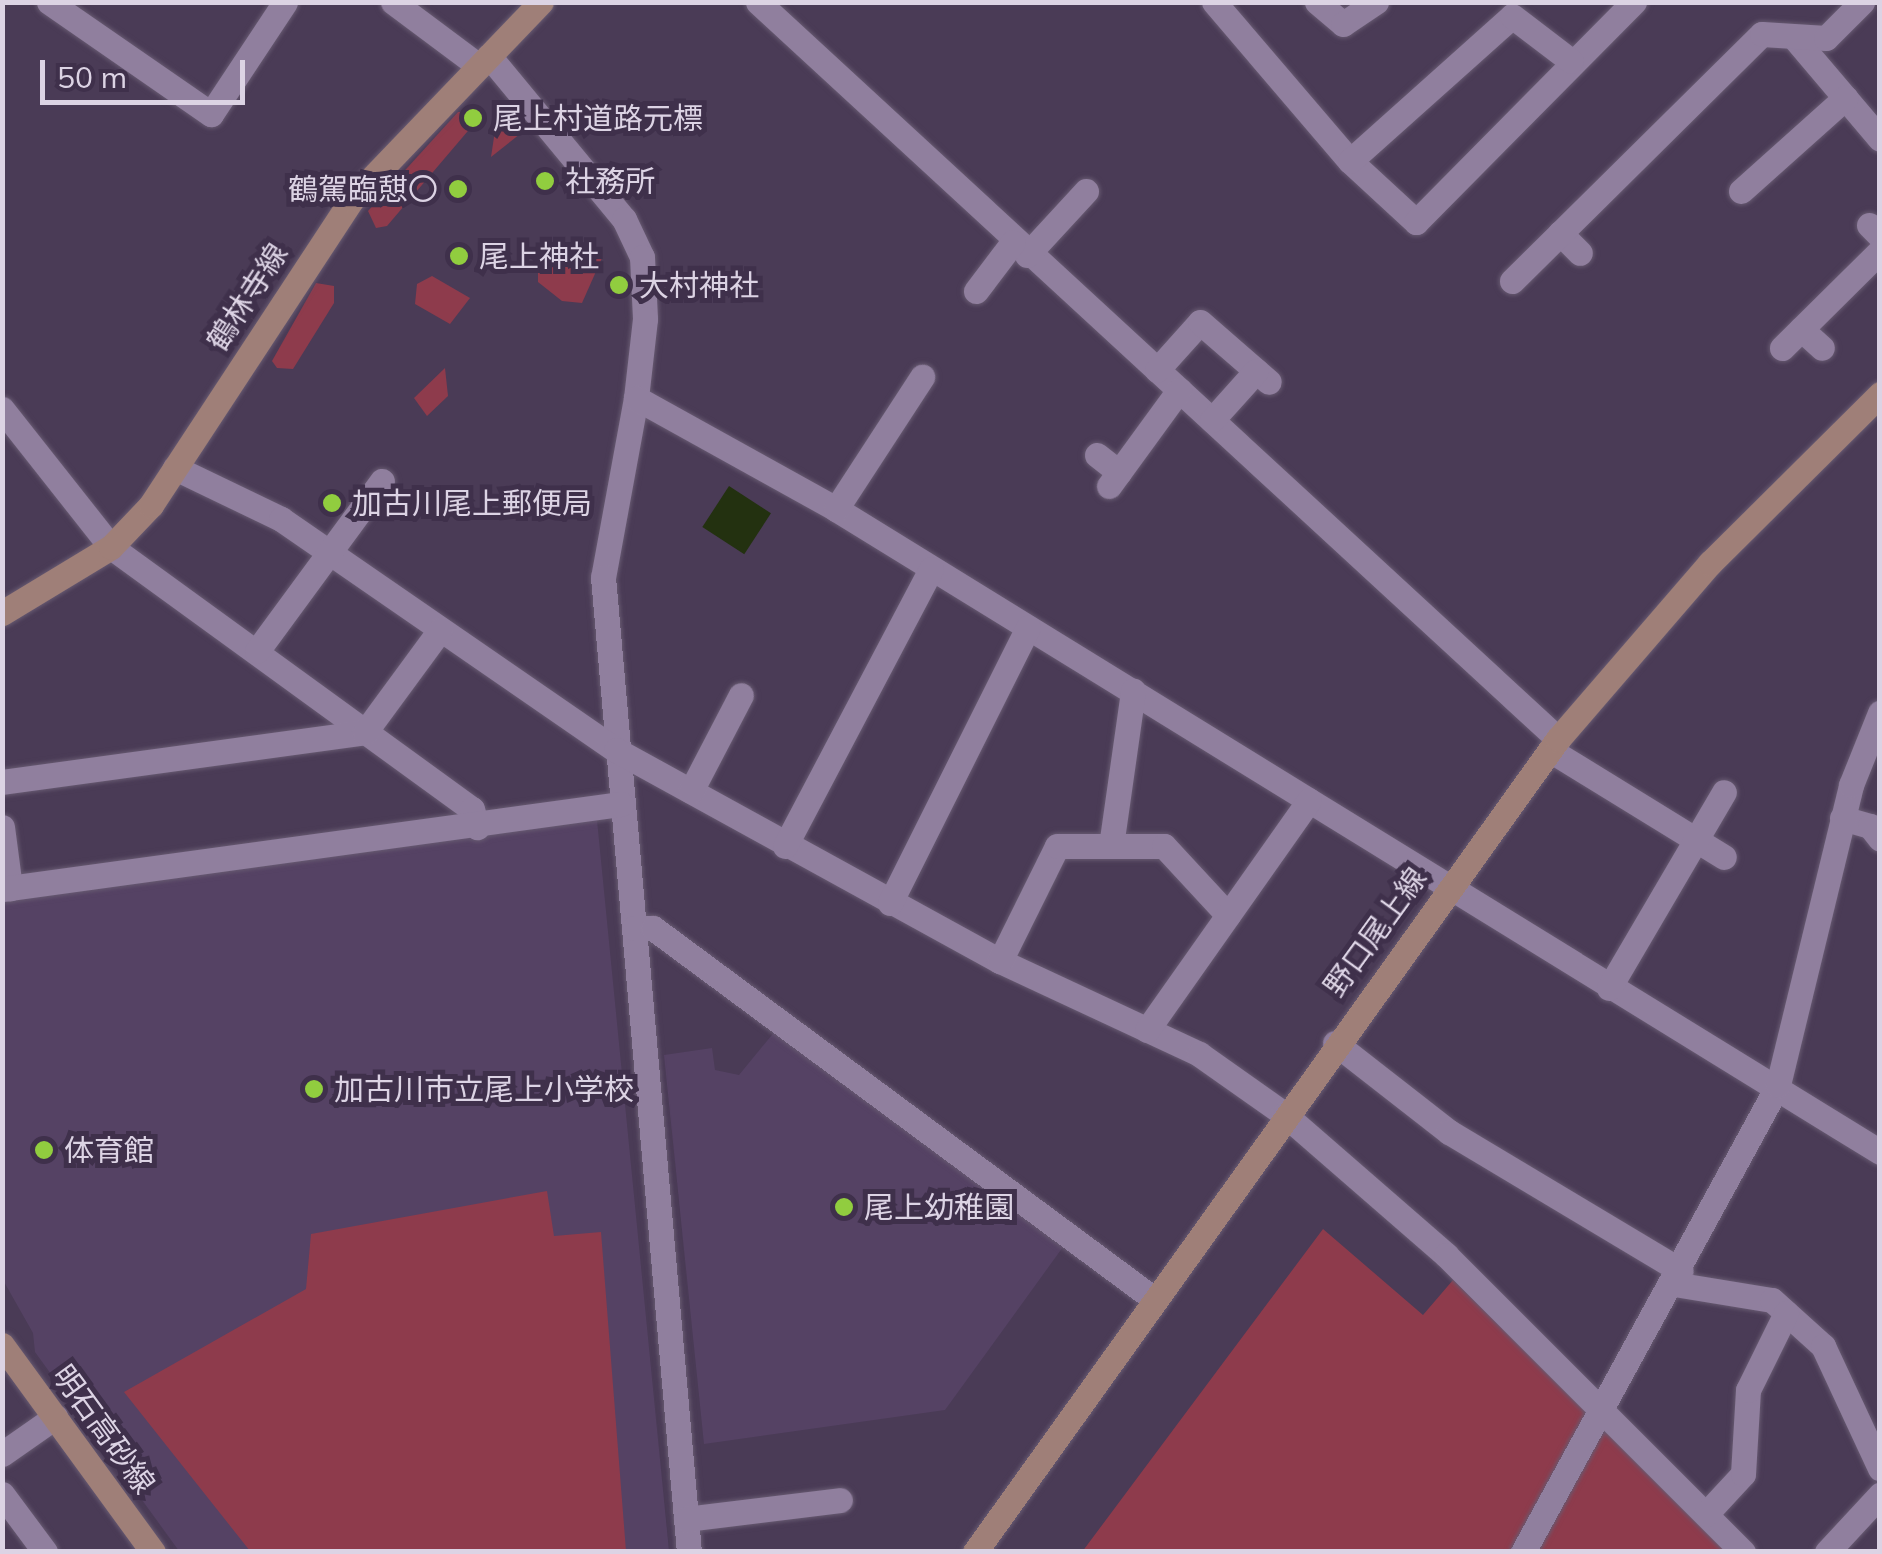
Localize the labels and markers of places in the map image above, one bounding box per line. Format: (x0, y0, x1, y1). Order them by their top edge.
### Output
place label: 尾上村道路元標 (493, 100, 703, 136)
marker: 尾上村道路元標 (462, 107, 484, 129)
place label: 社務所 (565, 163, 655, 199)
marker: 社務所 (534, 170, 556, 192)
place label: 鶴駕臨憇〇 (288, 171, 438, 207)
marker: 鶴駕臨憇〇 (447, 178, 469, 200)
place label: 尾上神社 (479, 238, 599, 274)
marker: 尾上神社 (448, 245, 470, 267)
place label: 大村神社 (639, 267, 759, 303)
marker: 大村神社 (608, 274, 630, 296)
place label: 加古川尾上郵便局 (352, 485, 592, 521)
marker: 加古川尾上郵便局 (321, 492, 343, 514)
place label: 加古川市立尾上小学校 (334, 1071, 634, 1107)
marker: 加古川市立尾上小学校 (303, 1078, 325, 1100)
place label: 体育館 (64, 1132, 154, 1168)
marker: 体育館 (33, 1139, 55, 1161)
place label: 尾上幼稚園 (864, 1189, 1014, 1225)
marker: 尾上幼稚園 (833, 1196, 855, 1218)

